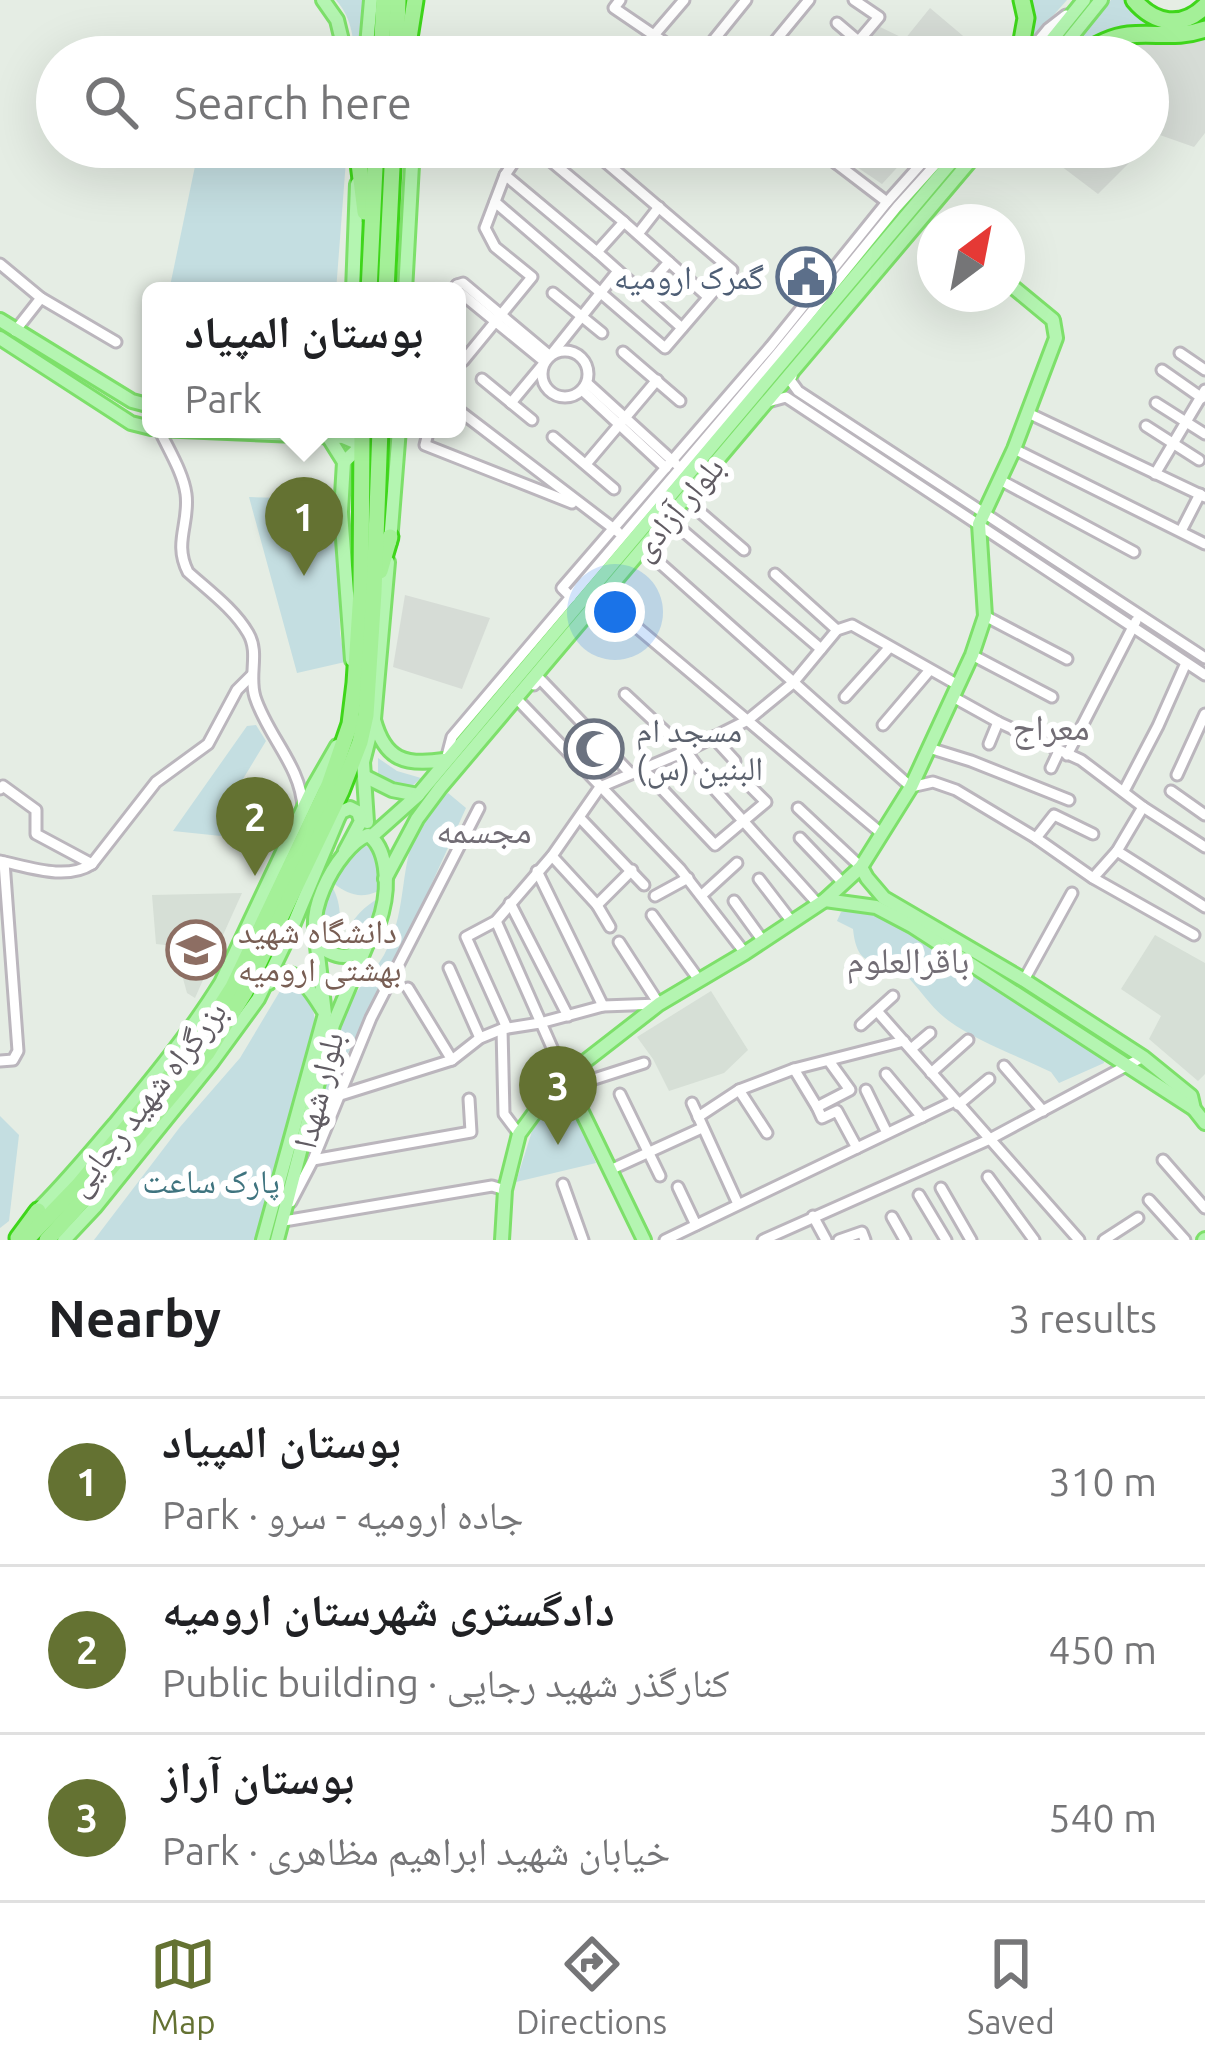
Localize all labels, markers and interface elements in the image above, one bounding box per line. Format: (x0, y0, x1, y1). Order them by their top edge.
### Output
search box (36, 36, 1169, 168)
icon: search (78, 69, 144, 135)
text: Search here (174, 77, 412, 128)
north arrow (917, 204, 1025, 312)
public building icon: گمرک ارومیه (775, 246, 837, 308)
place label: گمرک ارومیه (614, 258, 764, 296)
popup (142, 282, 466, 438)
text: بوستان المپیاد (185, 306, 423, 357)
text: Park (185, 377, 262, 420)
street label: بلوار آزادی (623, 449, 733, 569)
pin: 1 (265, 477, 343, 576)
your location (585, 582, 645, 642)
district label: معراج (1012, 706, 1090, 750)
place label: مسجد ام البنین (س) (636, 711, 763, 789)
mosque icon: مسجد ام البنین (س) (563, 718, 625, 780)
pin: 2 (216, 777, 294, 876)
district label: مجسمه (436, 809, 532, 850)
place label: دانشگاه شهید بهشتی ارومیه (238, 912, 402, 990)
school or university icon: دانشگاه شهید بهشتی ارومیه (165, 919, 227, 981)
district label: باقرالعلوم (846, 939, 970, 984)
street label: بزرگراه شهید رجایی (58, 993, 235, 1204)
street label: بلوار شهدا (285, 1028, 351, 1152)
pin: 3 (519, 1046, 597, 1145)
park label: پارک ساعت (142, 1162, 280, 1201)
text: Nearby (48, 1289, 221, 1347)
text: 3 results (1008, 1297, 1157, 1340)
text: بوستان المپیاد (162, 1416, 401, 1467)
text: 1 (76, 1460, 98, 1503)
text: 310 m (1048, 1460, 1157, 1503)
text: Park · جاده ارومیه - سرو (162, 1493, 523, 1536)
text: دادگستری شهرستان ارومیه (162, 1584, 615, 1635)
text: 2 (76, 1628, 98, 1671)
text: 450 m (1048, 1628, 1157, 1671)
text: Public building · کنارگذر شهید رجایی (162, 1661, 729, 1704)
text: بوستان آراز (162, 1752, 354, 1803)
text: 3 (76, 1796, 98, 1839)
text: 540 m (1048, 1796, 1157, 1839)
text: Park · خیابان شهید ابراهیم مظاهری (162, 1829, 670, 1872)
tab: Map (150, 1931, 216, 2040)
tab: Directions (516, 1931, 667, 2040)
tab: Saved (967, 1931, 1055, 2040)

